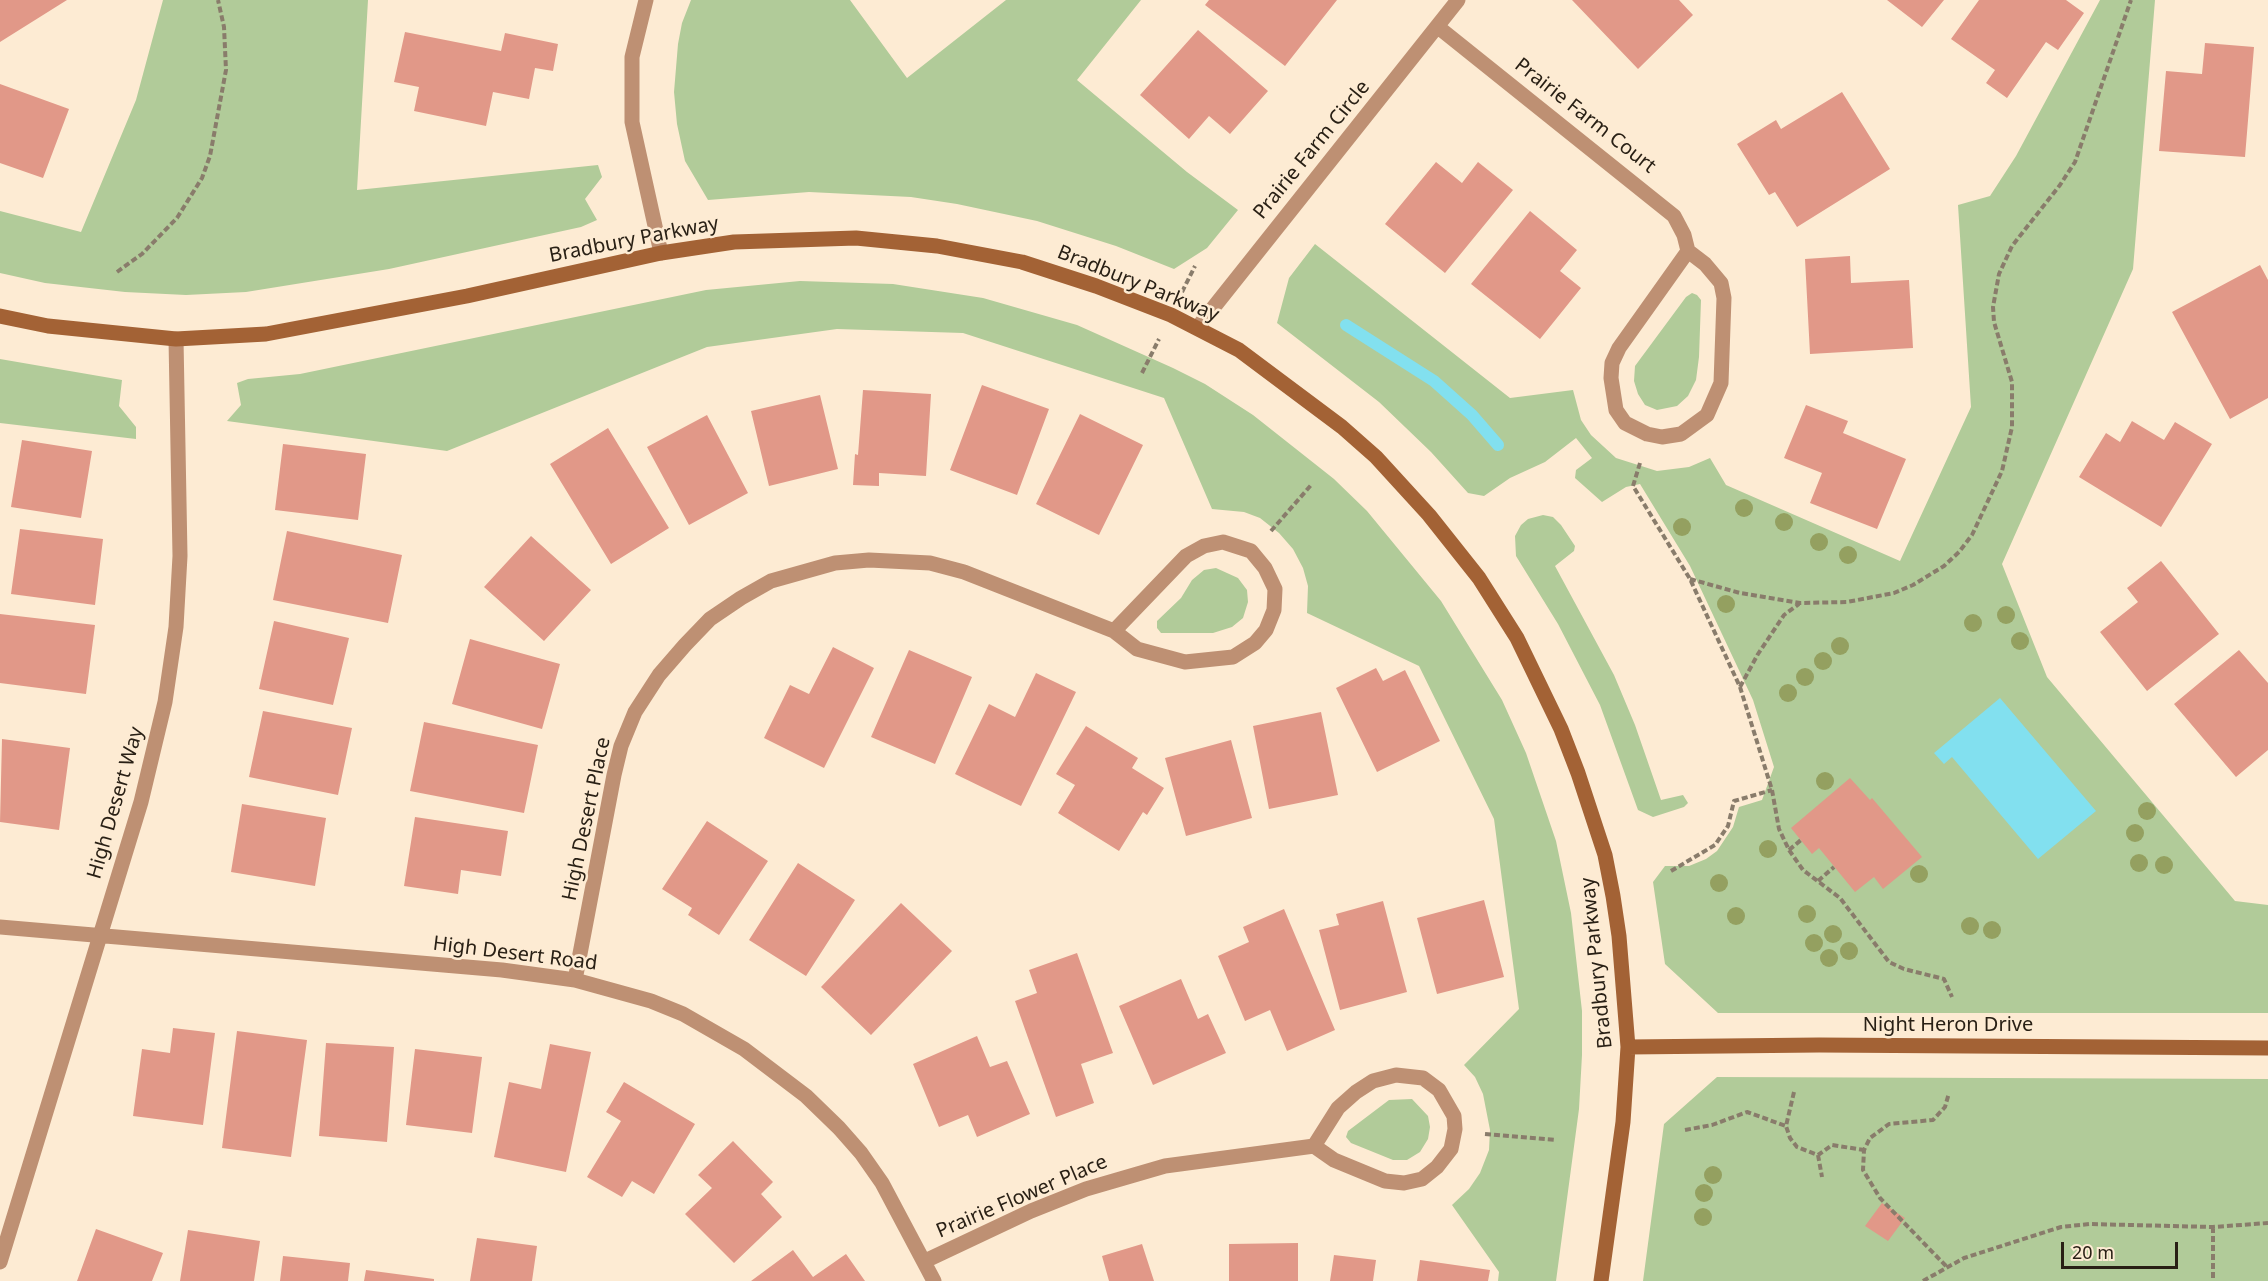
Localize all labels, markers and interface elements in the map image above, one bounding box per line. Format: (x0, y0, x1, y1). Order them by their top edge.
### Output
street label: Prairie Farm Court (1510, 53, 1660, 179)
street label: Prairie Farm Circle (1249, 76, 1375, 224)
street label: Bradbury Parkway (547, 212, 721, 268)
street label: Bradbury Parkway (1054, 241, 1222, 327)
street label: High Desert Way (83, 724, 149, 882)
street label: High Desert Place (558, 735, 616, 903)
street label: Bradbury Parkway (1576, 876, 1618, 1050)
street label: High Desert Road (431, 932, 599, 976)
street label: Night Heron Drive (1863, 1013, 2033, 1037)
street label: Prairie Flower Place (933, 1150, 1111, 1244)
scale bar (2064, 1230, 2181, 1268)
text: 20 m (2072, 1240, 2114, 1264)

